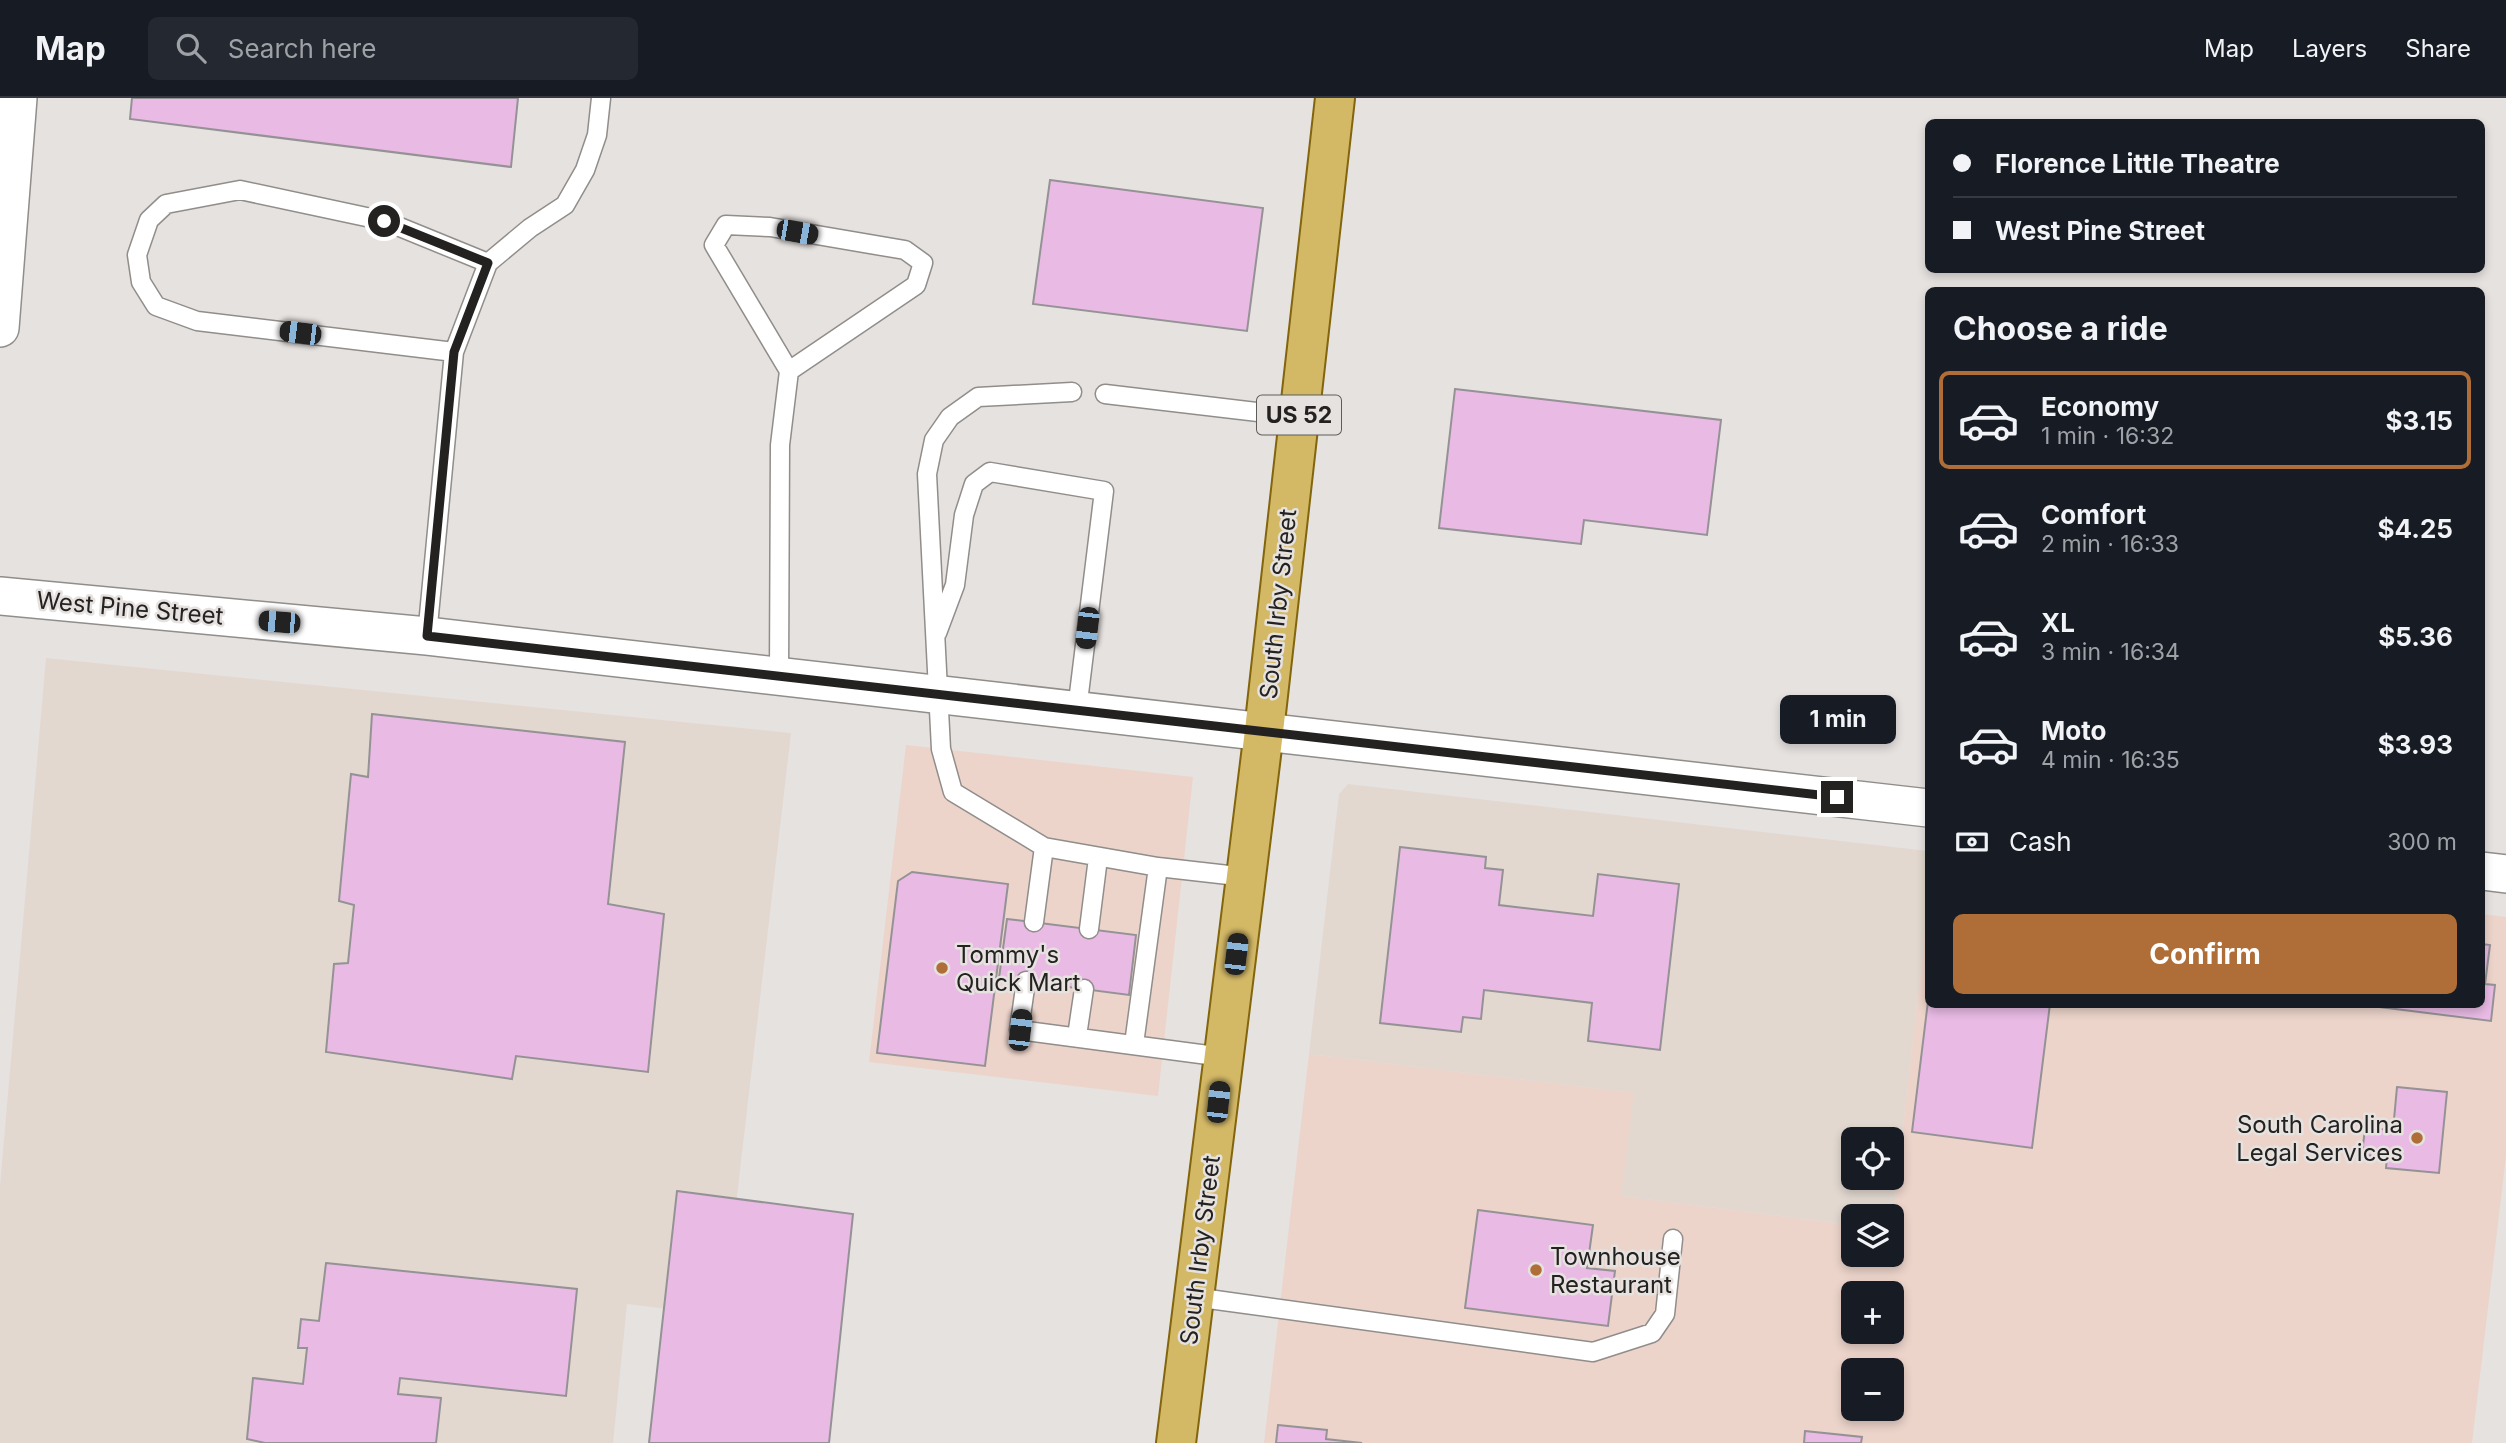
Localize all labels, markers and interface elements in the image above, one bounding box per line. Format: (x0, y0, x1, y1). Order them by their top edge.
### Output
search box (148, 17, 638, 80)
text: Map (35, 28, 106, 68)
icon: search (172, 29, 210, 67)
text: Search here (228, 33, 376, 64)
text: Map (2204, 34, 2254, 63)
text: Layers (2292, 34, 2367, 63)
text: Share (2405, 34, 2471, 63)
text: Florence Little Theatre (1995, 148, 2280, 179)
route start (368, 205, 400, 237)
text: West Pine Street (1995, 215, 2205, 246)
car (775, 218, 820, 246)
text: Choose a ride (1953, 309, 2168, 348)
car (278, 320, 323, 346)
icon: car (1957, 389, 2020, 452)
text: Economy (2041, 391, 2159, 422)
road number: US 52 (1257, 396, 1341, 434)
text: $3.15 (2386, 405, 2453, 436)
text: 1 min · 16:32 (2041, 422, 2174, 450)
icon: car (1957, 497, 2020, 560)
text: Comfort (2041, 499, 2146, 530)
street label: South Irby Street (1254, 507, 1302, 700)
text: $4.25 (2378, 513, 2453, 544)
text: 2 min · 16:33 (2041, 530, 2179, 558)
street label: West Pine Street (35, 585, 225, 631)
icon: car (1957, 605, 2020, 668)
car (1075, 606, 1100, 650)
text: XL (2041, 607, 2075, 638)
car (258, 610, 301, 634)
text: $5.36 (2378, 621, 2453, 652)
text: 3 min · 16:34 (2041, 638, 2180, 666)
callout: 1 min (1779, 696, 1895, 744)
text: 1 min (1810, 705, 1866, 733)
icon: car (1957, 713, 2020, 776)
text: Moto (2041, 715, 2106, 746)
text: $3.93 (2378, 729, 2453, 760)
text: 4 min · 16:35 (2041, 746, 2180, 774)
route end (1821, 781, 1853, 813)
icon: cash (1953, 823, 1991, 861)
text: Cash (2009, 826, 2072, 857)
text: 300 m (2387, 828, 2457, 856)
button: Confirm (1953, 914, 2457, 994)
car (1224, 932, 1249, 976)
place label: Tommy's Quick Mart (956, 940, 1081, 997)
marker: Tommy's Quick Mart (934, 960, 950, 976)
car (1008, 1008, 1033, 1052)
car (1206, 1080, 1231, 1124)
place label: South Carolina Legal Services (2236, 1110, 2403, 1167)
map controls (1841, 1127, 1904, 1421)
button: locate (1841, 1127, 1904, 1190)
marker: South Carolina Legal Services (2409, 1130, 2425, 1146)
street label: South Irby Street (1174, 1153, 1226, 1346)
button: layers (1841, 1204, 1904, 1267)
place label: Townhouse Restaurant (1550, 1242, 1681, 1299)
marker: Townhouse Restaurant (1528, 1262, 1544, 1278)
button: + (1841, 1281, 1904, 1344)
button: − (1841, 1358, 1904, 1421)

